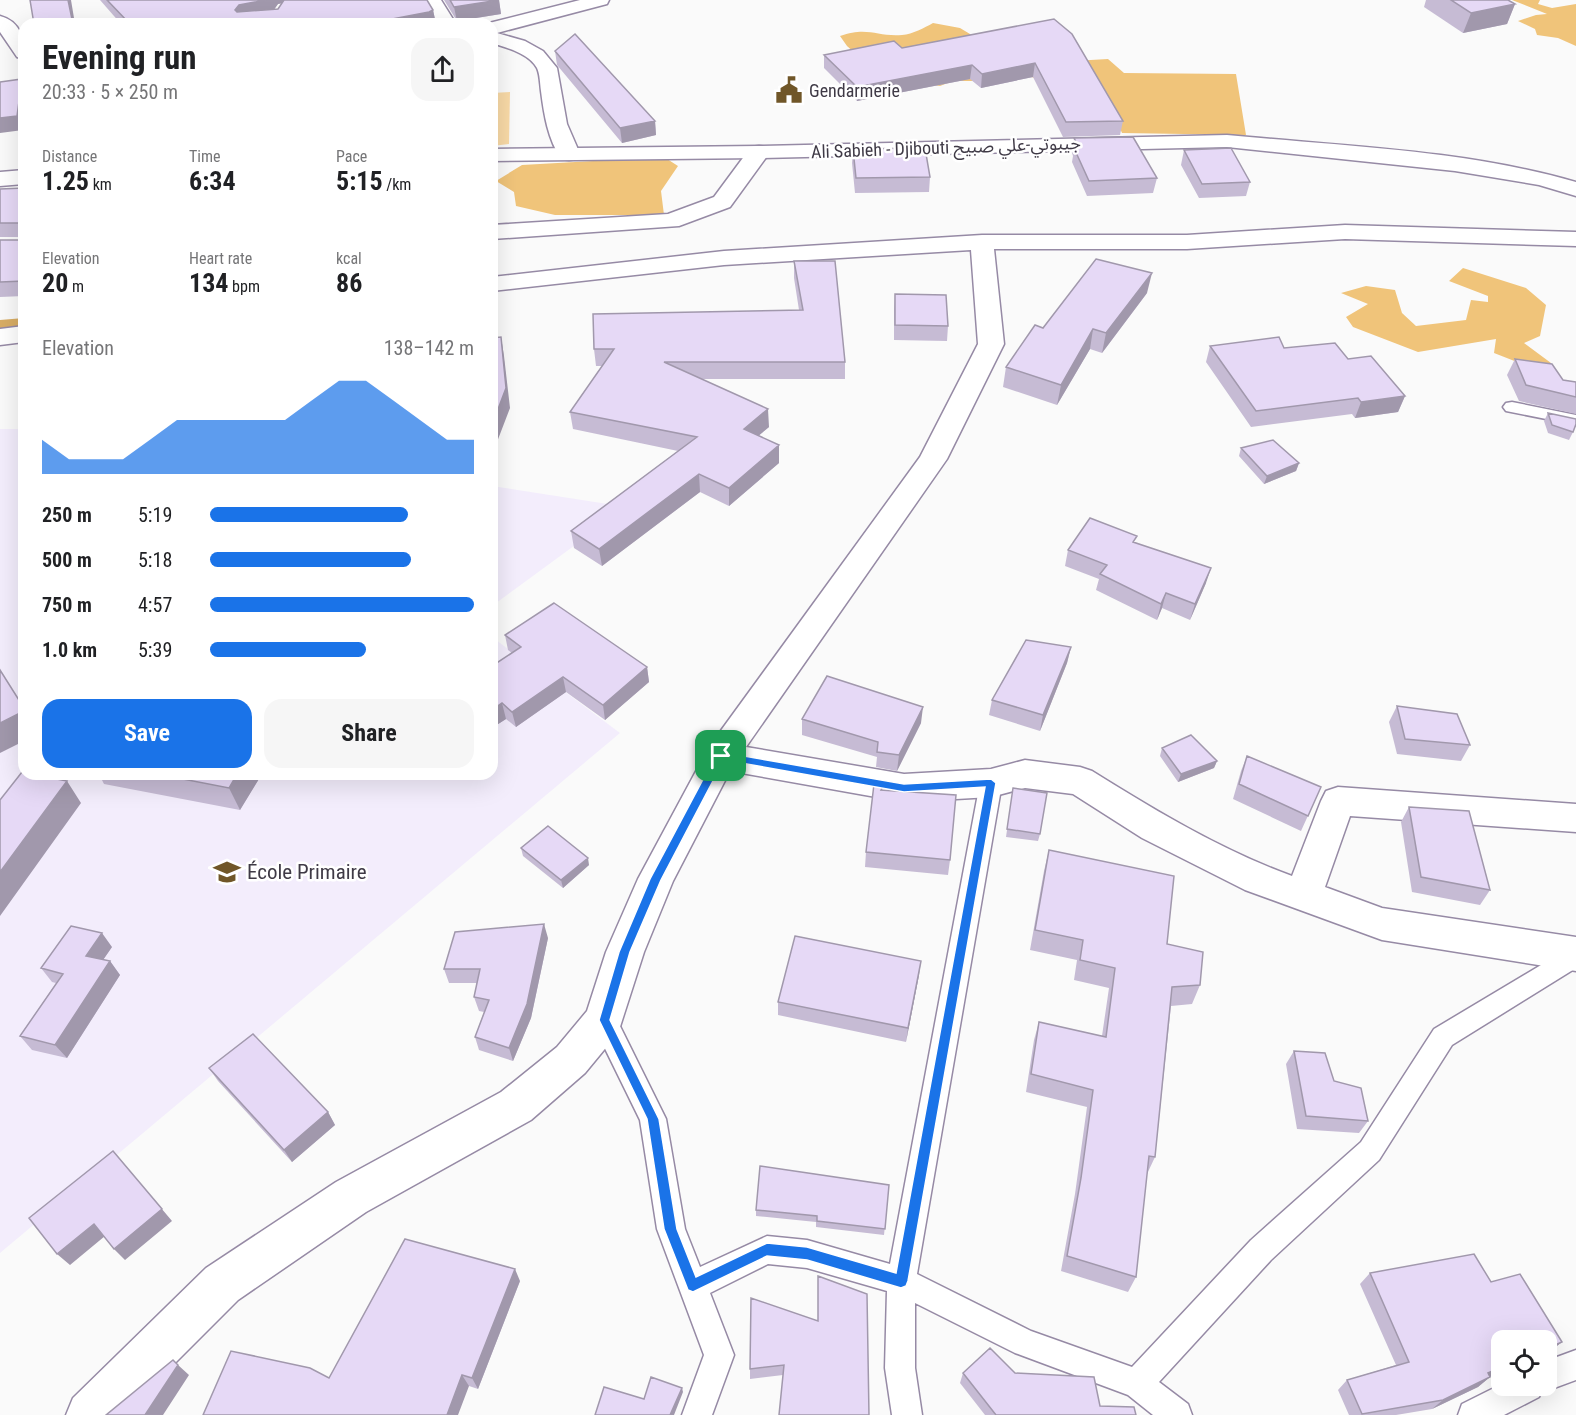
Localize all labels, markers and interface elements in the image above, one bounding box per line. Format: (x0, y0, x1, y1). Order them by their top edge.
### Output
text: Evening run (42, 38, 197, 77)
button: share (411, 38, 474, 101)
public building icon: Gendarmerie (774, 75, 804, 105)
text: 20:33 · 5 × 250 m (42, 80, 178, 104)
place label: Gendarmerie (809, 80, 900, 101)
street label: Ali Sabieh - Djibouti جيبوتي-علي صبيح (811, 132, 1081, 165)
text: Distance (42, 147, 97, 166)
text: Time (189, 147, 221, 166)
text: Pace (336, 147, 367, 166)
text: 1.25 (42, 166, 89, 196)
text: 6:34 (189, 166, 236, 196)
text: 5:15 (336, 166, 383, 196)
text: km (89, 175, 112, 194)
text: /km (383, 175, 411, 194)
text: Elevation (42, 249, 100, 268)
text: Heart rate (189, 249, 252, 268)
text: kcal (336, 249, 362, 268)
text: 20 (42, 268, 68, 298)
text: 134 (189, 268, 228, 298)
text: 86 (336, 268, 362, 298)
text: m (68, 277, 84, 296)
text: bpm (228, 277, 260, 296)
text: Elevation (42, 336, 114, 360)
text: 138–142 m (384, 336, 474, 360)
text: 250 m (42, 503, 92, 527)
text: 5:19 (138, 503, 172, 527)
text: 500 m (42, 548, 92, 572)
text: 5:18 (138, 548, 172, 572)
text: 750 m (42, 593, 92, 617)
text: 4:57 (138, 593, 172, 617)
text: 1.0 km (42, 638, 97, 662)
text: 5:39 (138, 638, 172, 662)
button: Save (42, 699, 252, 768)
button: Share (264, 699, 474, 768)
pin (695, 730, 746, 781)
icon: arrive (704, 739, 737, 772)
school or university icon: École Primaire (212, 857, 242, 887)
place label: École Primaire (247, 860, 367, 884)
map controls (1491, 1330, 1557, 1396)
button: locate (1491, 1330, 1557, 1396)

